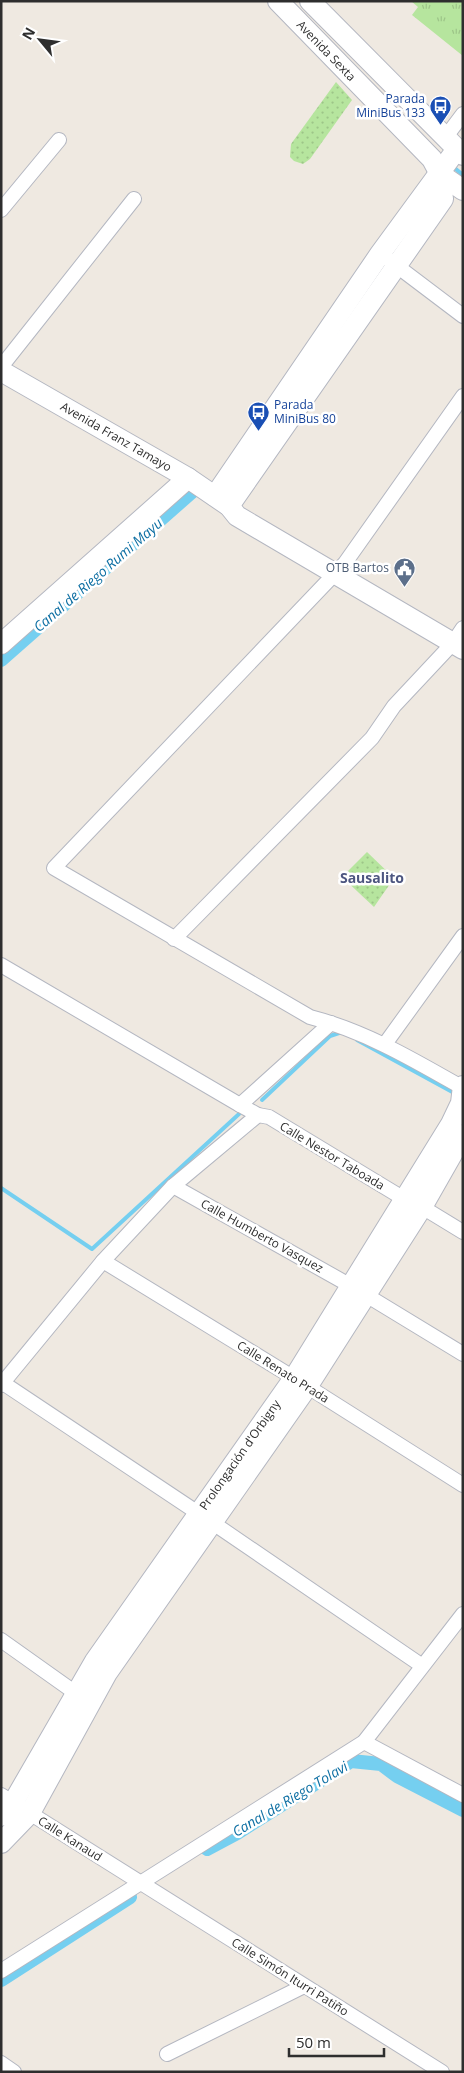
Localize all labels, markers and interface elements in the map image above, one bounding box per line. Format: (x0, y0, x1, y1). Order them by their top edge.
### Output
north arrow (15, 15, 65, 65)
street label: Avenida Sexta (293, 17, 360, 85)
text: N (17, 24, 39, 43)
place label: Parada MiniBus 133 (356, 90, 425, 121)
bus stop icon: Parada MiniBus 133 (429, 94, 453, 125)
place label: Parada MiniBus 80 (274, 396, 336, 427)
street label: Avenida Franz Tamayo (57, 398, 175, 475)
bus stop icon: Parada MiniBus 80 (246, 400, 270, 431)
water label: Canal de Riego Rumi Mayu (29, 513, 166, 636)
public building icon: OTB Bartos (393, 556, 417, 587)
place label: OTB Bartos (326, 559, 389, 576)
district label: Sausalito (340, 868, 404, 887)
street label: Calle Nestor Taboada (277, 1117, 388, 1194)
street label: Calle Humberto Vasquez (198, 1195, 327, 1277)
street label: Calle Renato Prada (234, 1336, 333, 1407)
street label: Prolongación d'Orbigny (195, 1395, 285, 1513)
water label: Canal de Riego Tolavi (228, 1756, 351, 1841)
street label: Calle Kanaud (35, 1812, 106, 1865)
street label: Calle Simón Iturri Patiño (228, 1934, 352, 2020)
scale bar (289, 2026, 384, 2058)
text: 50 m (296, 2032, 331, 2052)

